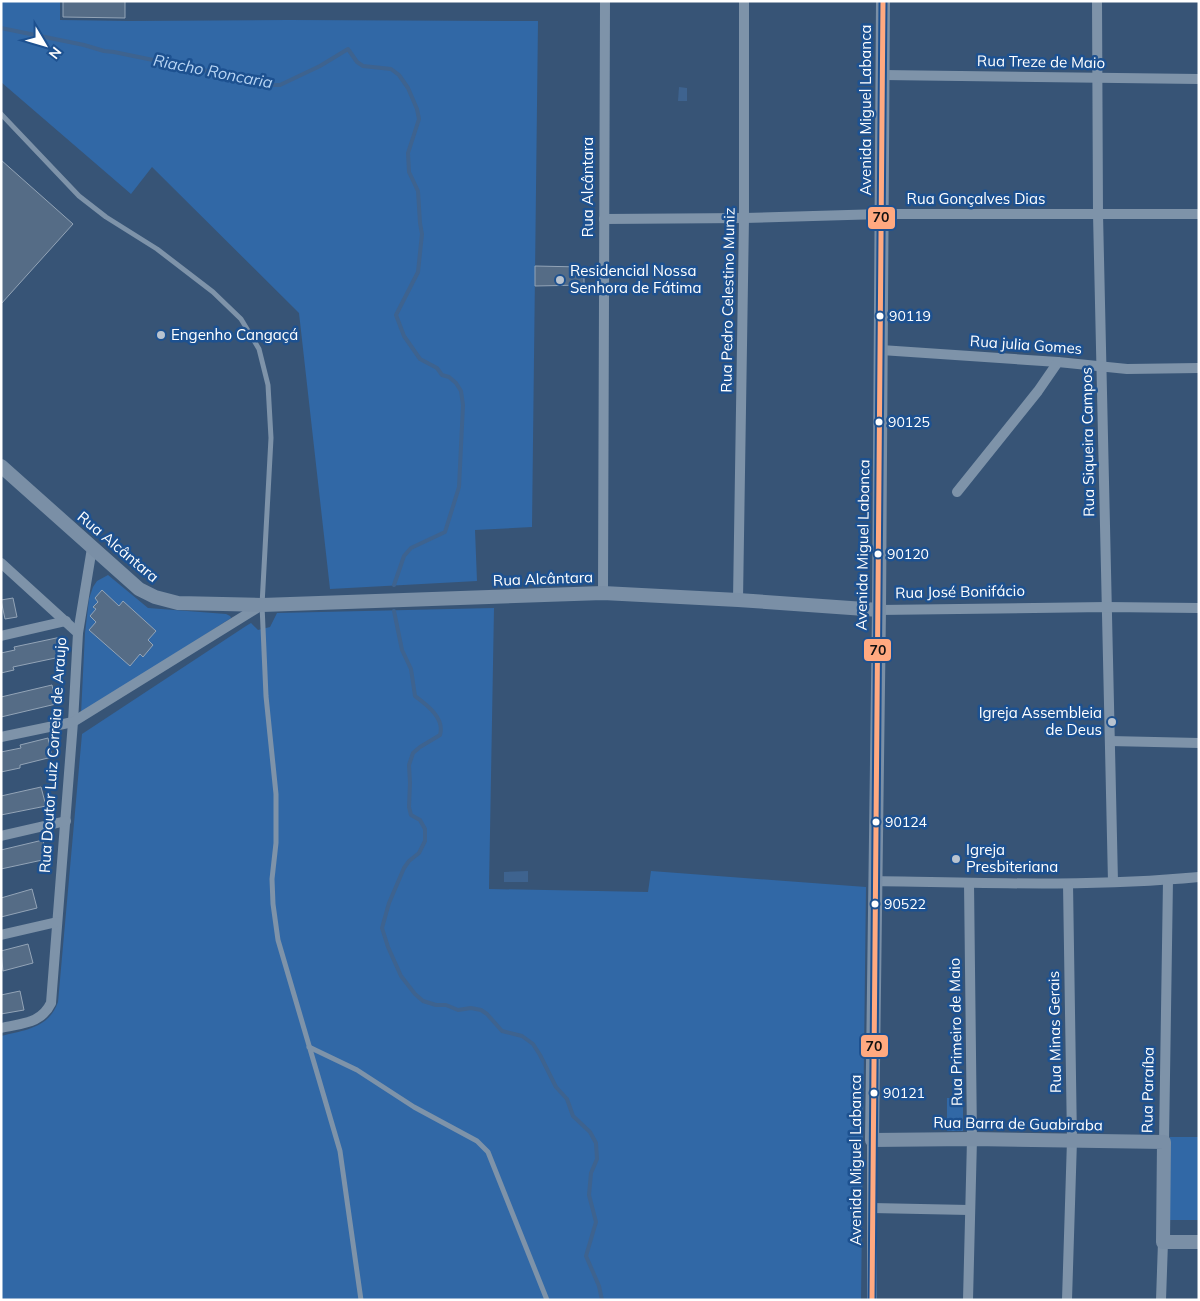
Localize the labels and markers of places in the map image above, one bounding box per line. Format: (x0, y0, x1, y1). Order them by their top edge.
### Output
place label: Residencial Nossa Senhora de Fátima (570, 261, 701, 297)
marker: Residencial Nossa Senhora de Fátima (554, 274, 566, 286)
place label: 90119 (889, 307, 931, 325)
marker: 90119 (875, 311, 885, 321)
place label: Engenho Cangaçá (171, 325, 298, 344)
marker: Engenho Cangaçá (155, 329, 167, 341)
place label: 90125 (888, 413, 930, 431)
marker: 90125 (874, 417, 884, 427)
place label: 90120 (887, 545, 929, 563)
marker: 90120 (873, 549, 883, 559)
place label: Igreja Assembleia de Deus (979, 703, 1102, 739)
marker: Igreja Assembleia de Deus (1106, 716, 1118, 728)
place label: 90124 (885, 813, 928, 831)
marker: 90124 (871, 817, 881, 827)
place label: Igreja Presbiteriana (966, 840, 1058, 876)
marker: Igreja Presbiteriana (950, 853, 962, 865)
place label: 90522 (884, 895, 926, 913)
marker: 90522 (870, 899, 880, 909)
place label: 90121 (883, 1084, 925, 1102)
marker: 90121 (869, 1088, 879, 1098)

